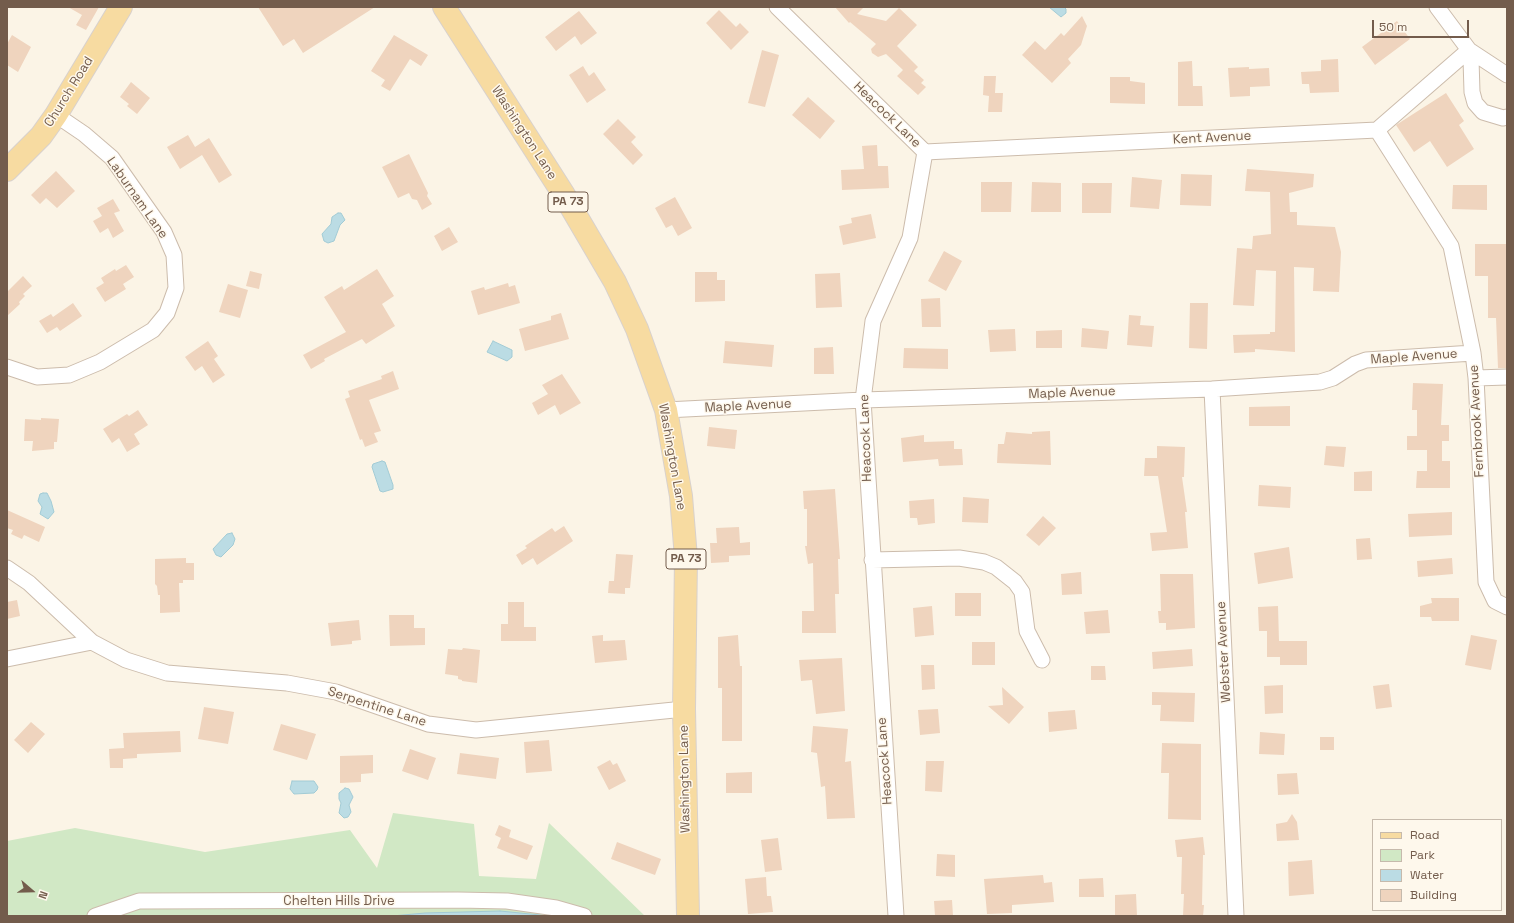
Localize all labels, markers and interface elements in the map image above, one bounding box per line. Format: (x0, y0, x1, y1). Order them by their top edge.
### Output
scale bar (1374, 12, 1471, 38)
text: 50 m (1379, 19, 1407, 35)
street label: Church Road (41, 54, 97, 130)
street label: Heacock Lane (850, 79, 924, 151)
street label: Washington Lane (488, 83, 560, 183)
street label: Kent Avenue (1172, 128, 1252, 148)
street label: Laburnam Lane (103, 154, 171, 242)
road number: PA 73 (548, 192, 588, 212)
street label: Maple Avenue (1370, 346, 1458, 368)
street label: Fernbrook Avenue (1466, 364, 1488, 478)
street label: Maple Avenue (1028, 384, 1116, 402)
street label: Heacock Lane (857, 394, 875, 482)
street label: Maple Avenue (704, 396, 792, 416)
street label: Washington Lane (655, 402, 689, 512)
road number: PA 73 (666, 549, 706, 569)
street label: Webster Avenue (1214, 601, 1234, 703)
street label: Serpentine Lane (326, 684, 428, 730)
street label: Heacock Lane (874, 717, 896, 805)
street label: Washington Lane (676, 725, 694, 833)
legend (1372, 819, 1502, 911)
text: Road (1410, 827, 1439, 843)
text: Park (1410, 847, 1435, 863)
text: Water (1410, 867, 1444, 883)
north arrow (12, 871, 52, 911)
text: Building (1410, 887, 1457, 903)
text: N (35, 889, 51, 901)
street label: Chelten Hills Drive (283, 893, 395, 909)

